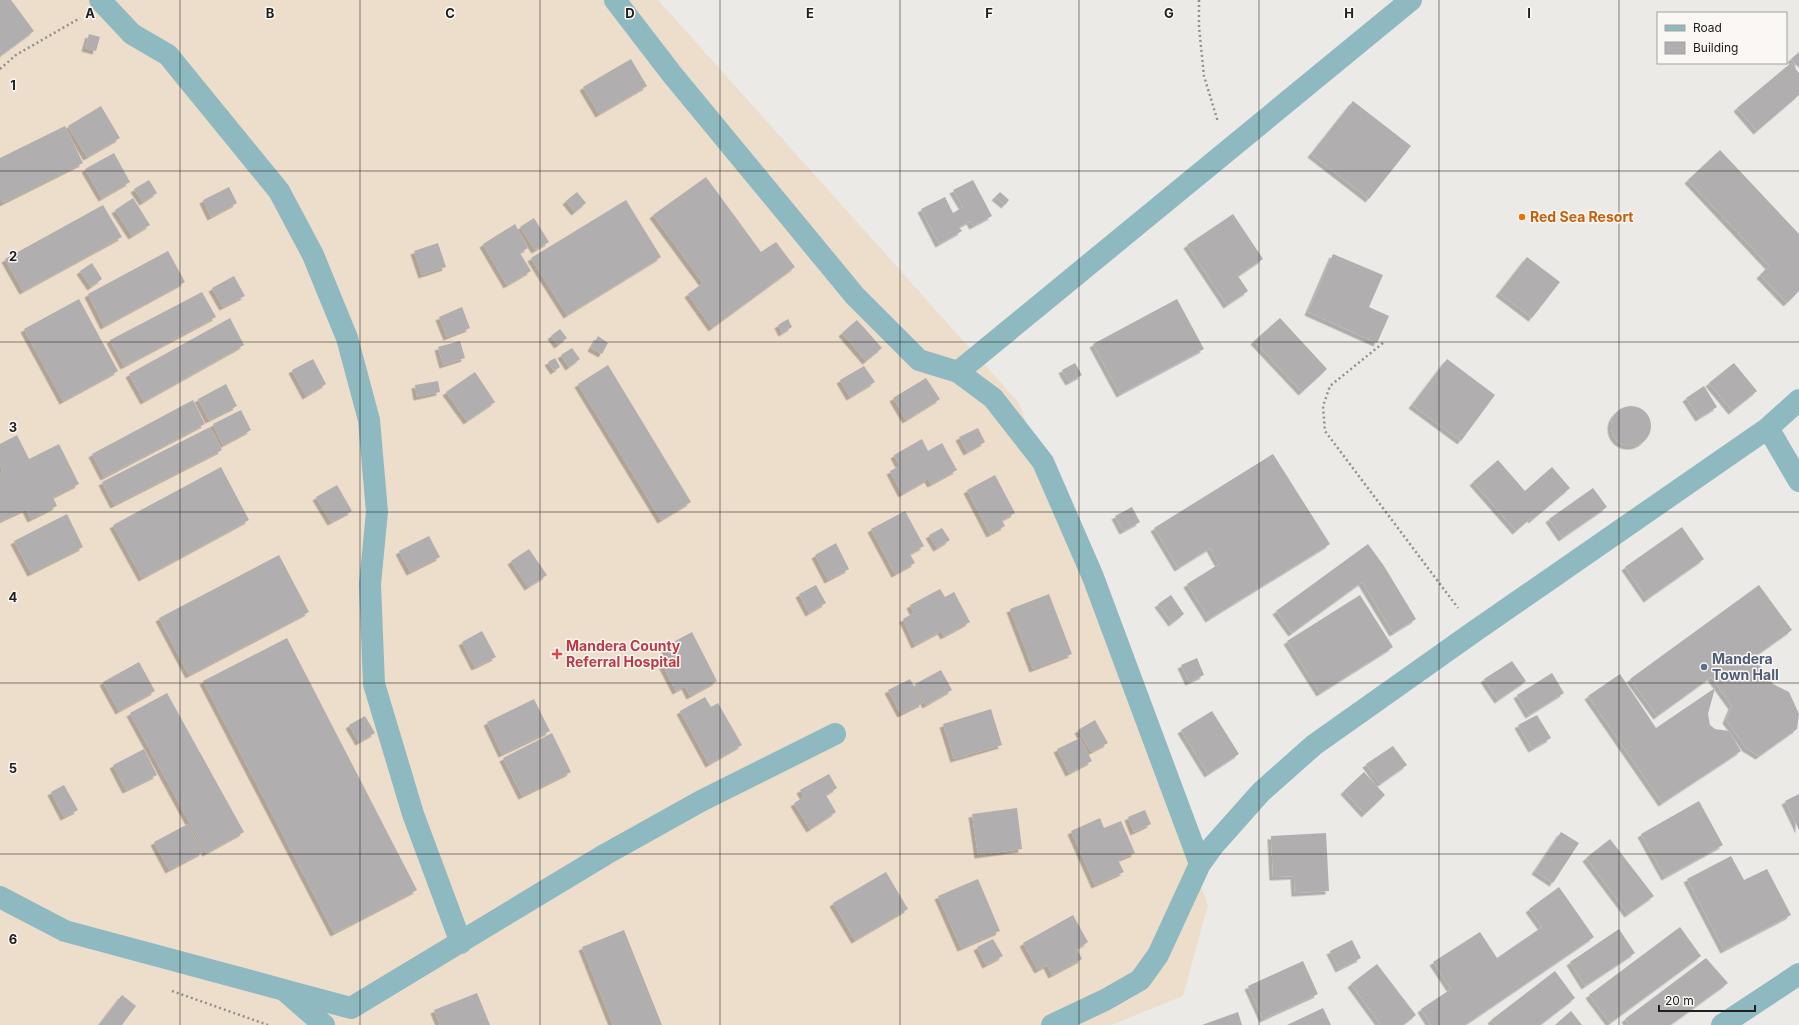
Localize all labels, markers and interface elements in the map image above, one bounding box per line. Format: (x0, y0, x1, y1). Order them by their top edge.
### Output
text: A (85, 5, 95, 21)
text: B (266, 5, 275, 21)
text: C (445, 5, 455, 21)
text: D (625, 5, 635, 21)
text: E (806, 5, 814, 21)
text: F (985, 5, 993, 21)
text: G (1164, 5, 1174, 21)
text: H (1344, 5, 1354, 21)
text: I (1527, 5, 1531, 21)
legend (1657, 12, 1787, 64)
text: Road (1693, 20, 1722, 35)
text: Building (1693, 40, 1738, 55)
text: 1 (10, 77, 16, 93)
place label: Red Sea Resort (1530, 208, 1633, 225)
marker: Red Sea Resort (1517, 212, 1527, 222)
text: 2 (9, 248, 17, 264)
text: 3 (9, 419, 17, 435)
text: 4 (9, 589, 18, 605)
place label: Mandera County Referral Hospital (566, 637, 681, 670)
marker: Mandera County Referral Hospital (551, 648, 563, 660)
place label: Mandera Town Hall (1712, 650, 1779, 683)
marker: Mandera Town Hall (1699, 662, 1709, 672)
text: 5 (9, 760, 17, 776)
text: 6 (9, 931, 17, 947)
scale bar (1659, 987, 1755, 1013)
text: 20 m (1665, 993, 1694, 1008)

